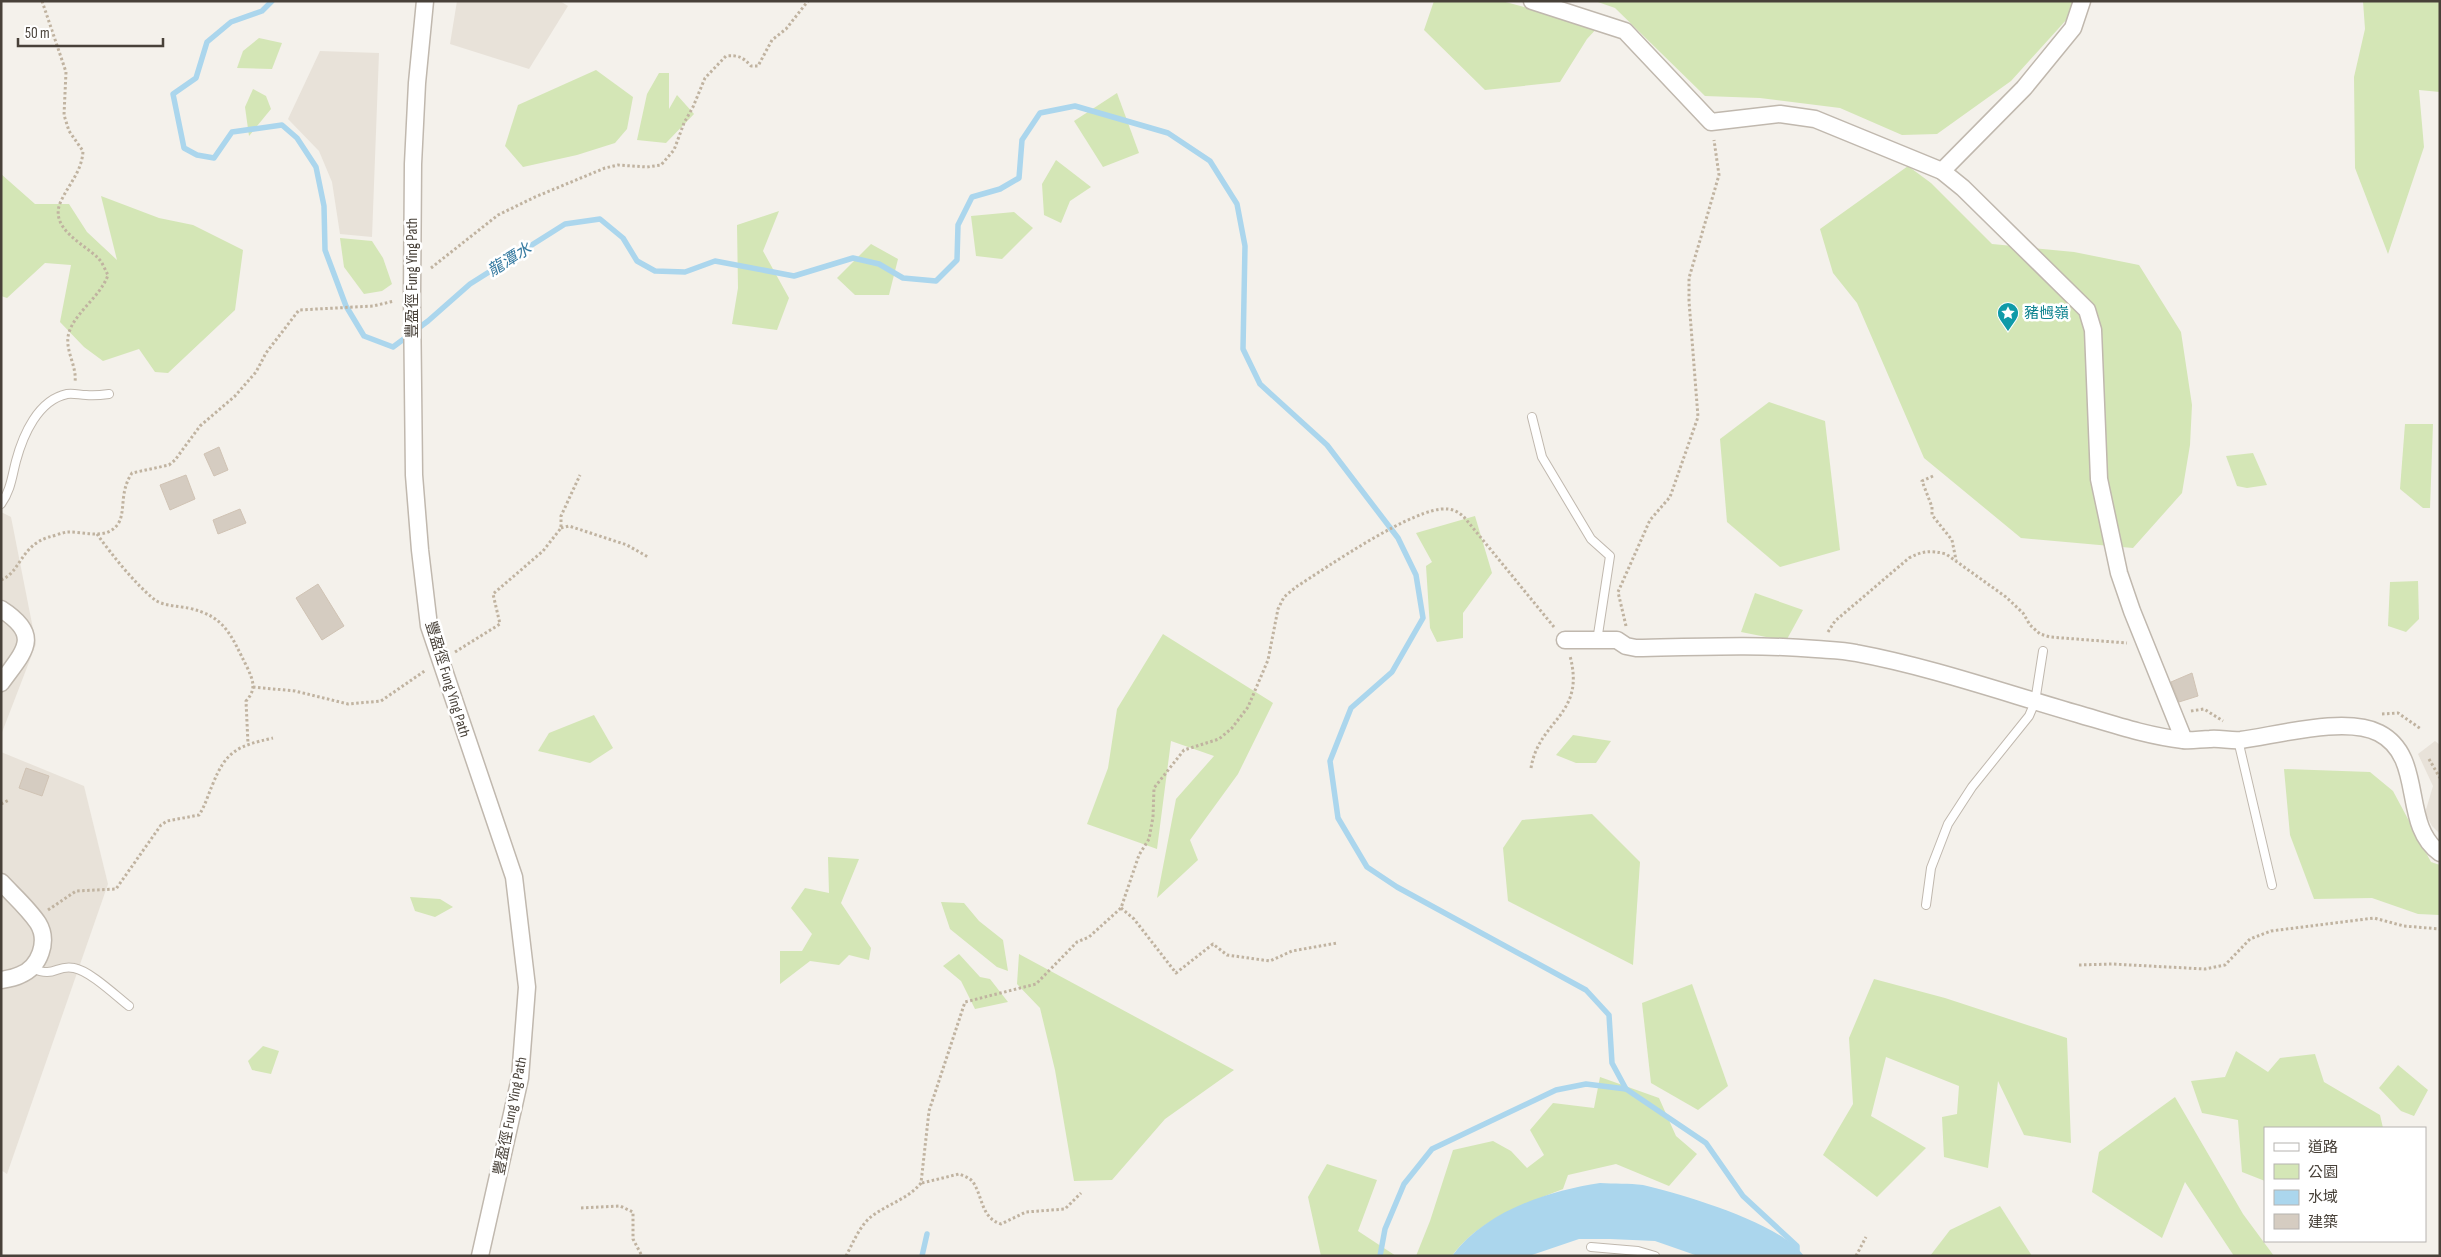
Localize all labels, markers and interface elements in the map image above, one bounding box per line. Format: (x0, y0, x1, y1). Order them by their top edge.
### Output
scale bar (18, 15, 162, 47)
text: 50 m (25, 24, 50, 43)
street label: 豐盈徑 Fung Ying Path (403, 218, 422, 338)
water label: 龍潭水 (484, 239, 536, 281)
place icon: 豬乸嶺 (1996, 301, 2020, 332)
place label: 豬乸嶺 (2024, 304, 2069, 323)
street label: 豐盈徑 Fung Ying Path (421, 619, 474, 739)
street label: 豐盈徑 Fung Ying Path (490, 1055, 531, 1177)
legend (2264, 1127, 2426, 1242)
text: 道路 (2308, 1138, 2338, 1157)
text: 公園 (2308, 1163, 2338, 1182)
text: 水域 (2308, 1188, 2338, 1207)
text: 建築 (2308, 1213, 2338, 1232)

